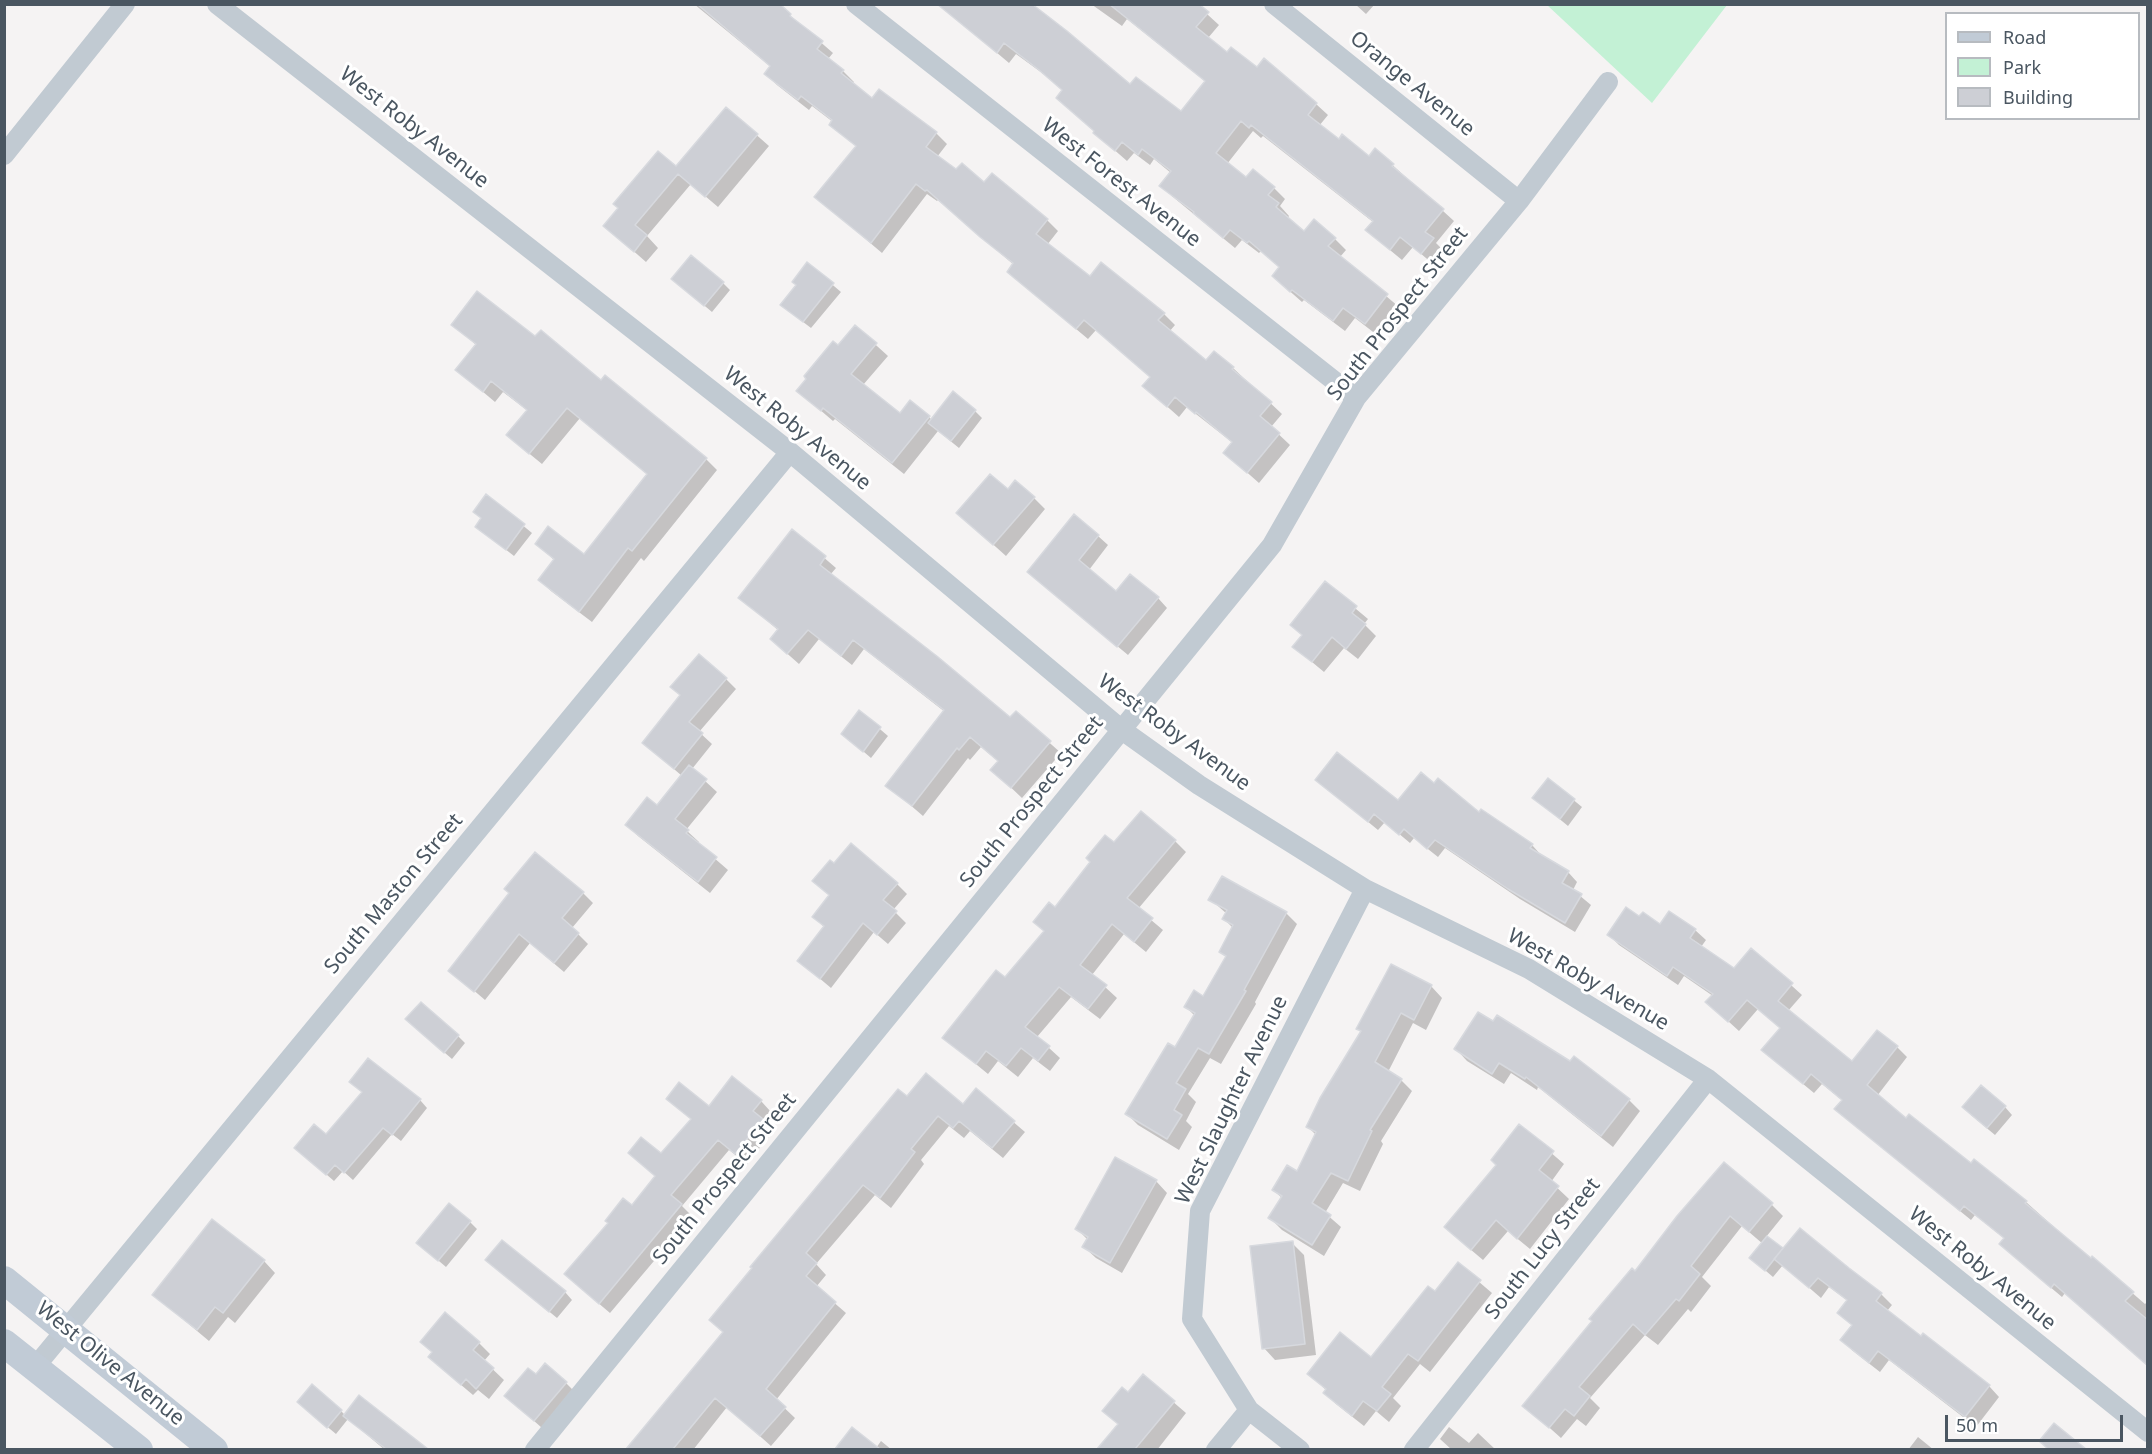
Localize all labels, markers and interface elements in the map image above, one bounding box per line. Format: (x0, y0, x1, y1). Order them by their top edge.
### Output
legend (1945, 12, 2140, 120)
text: Road (2003, 25, 2046, 49)
street label: Orange Avenue (1344, 26, 1480, 142)
text: Park (2003, 55, 2041, 79)
street label: West Roby Avenue (334, 62, 494, 194)
text: Building (2003, 85, 2073, 109)
street label: West Forest Avenue (1037, 113, 1205, 253)
street label: South Prospect Street (1322, 222, 1474, 406)
street label: West Roby Avenue (718, 362, 876, 496)
street label: West Roby Avenue (1093, 669, 1255, 797)
street label: South Prospect Street (955, 711, 1109, 893)
street label: South Maston Street (320, 809, 468, 979)
street label: West Roby Avenue (1503, 924, 1673, 1036)
street label: West Slaughter Avenue (1170, 992, 1294, 1208)
street label: South Prospect Street (648, 1088, 802, 1270)
street label: South Lucy Street (1480, 1173, 1606, 1325)
street label: West Roby Avenue (1903, 1202, 2061, 1336)
street label: West Olive Avenue (31, 1297, 189, 1431)
scale bar (1948, 1403, 2126, 1441)
text: 50 m (1956, 1413, 1998, 1437)

